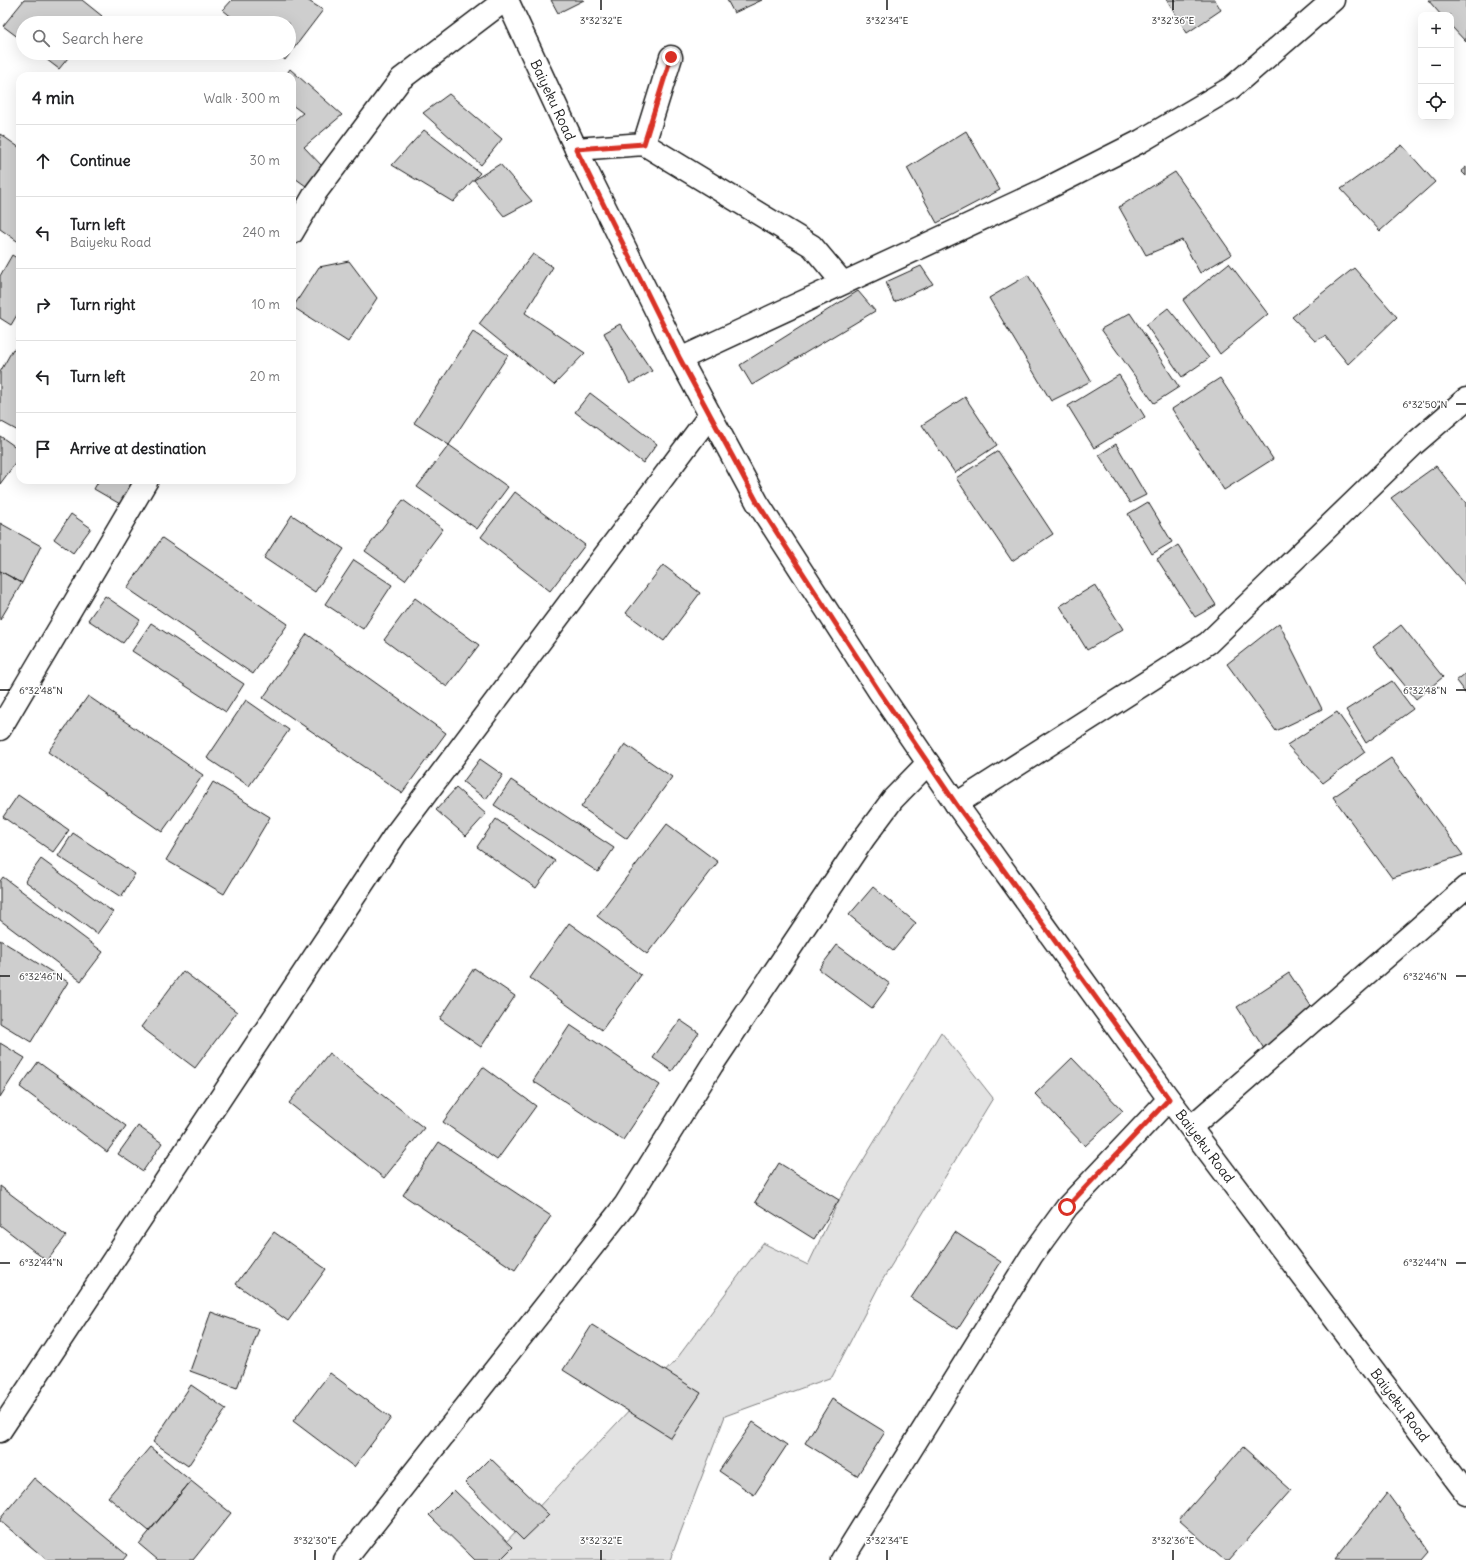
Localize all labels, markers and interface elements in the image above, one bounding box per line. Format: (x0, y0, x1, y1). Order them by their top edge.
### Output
map controls (1418, 12, 1454, 120)
button: + (1418, 12, 1454, 48)
text: 3°32'32"E (580, 14, 622, 27)
text: 3°32'34"E (866, 14, 909, 27)
text: 3°32'36"E (1152, 14, 1195, 27)
search box (16, 16, 296, 60)
icon: search (30, 27, 52, 49)
text: Search here (62, 29, 143, 48)
route end (662, 48, 680, 66)
button: − (1418, 48, 1454, 84)
street label: Baiyeku Road (526, 57, 580, 143)
button: locate (1418, 84, 1454, 120)
text: 4 min (32, 87, 74, 109)
text: Walk · 300 m (204, 90, 280, 107)
icon: ahead (32, 150, 54, 172)
text: Continue (70, 151, 131, 170)
text: 30 m (250, 152, 280, 169)
text: Turn left (70, 215, 125, 234)
icon: left (32, 222, 54, 244)
text: 240 m (243, 224, 280, 241)
text: Baiyeku Road (70, 234, 151, 251)
icon: right (32, 294, 54, 316)
text: Turn right (70, 295, 135, 314)
text: 10 m (252, 296, 280, 313)
icon: left (32, 366, 54, 388)
text: Turn left (70, 367, 125, 386)
text: 20 m (250, 368, 280, 385)
text: 6°32'50"N (1403, 398, 1447, 411)
icon: arrive (32, 438, 54, 460)
text: Arrive at destination (70, 439, 206, 458)
text: 6°32'48"N (19, 684, 63, 697)
text: 6°32'48"N (1403, 684, 1447, 697)
text: 6°32'46"N (19, 970, 63, 983)
text: 6°32'46"N (1403, 970, 1447, 983)
street label: Baiyeku Road (1172, 1106, 1238, 1186)
route start (1058, 1198, 1076, 1216)
text: 6°32'44"N (19, 1256, 63, 1269)
text: 6°32'44"N (1403, 1256, 1447, 1269)
street label: Baiyeku Road (1367, 1365, 1433, 1445)
text: 3°32'30"E (293, 1534, 337, 1547)
text: 3°32'32"E (580, 1534, 622, 1547)
text: 3°32'34"E (866, 1534, 909, 1547)
text: 3°32'36"E (1152, 1534, 1195, 1547)

